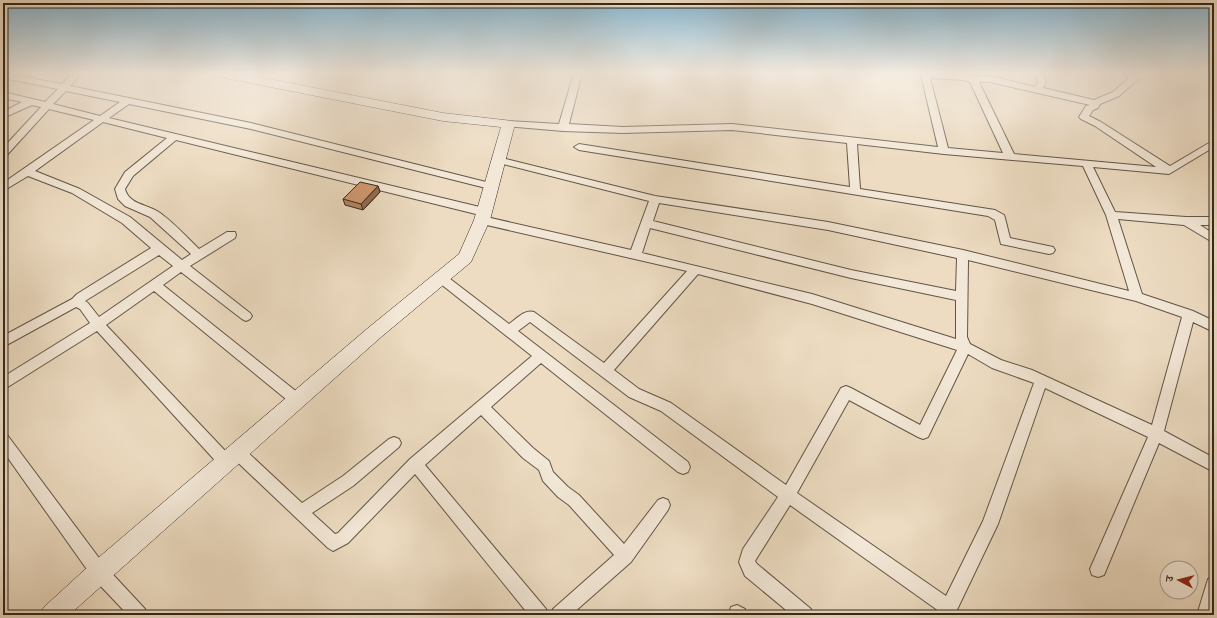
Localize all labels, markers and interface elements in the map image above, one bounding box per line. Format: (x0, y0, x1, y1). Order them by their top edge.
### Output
north arrow (1159, 560, 1199, 600)
text: उ (1163, 574, 1177, 583)

